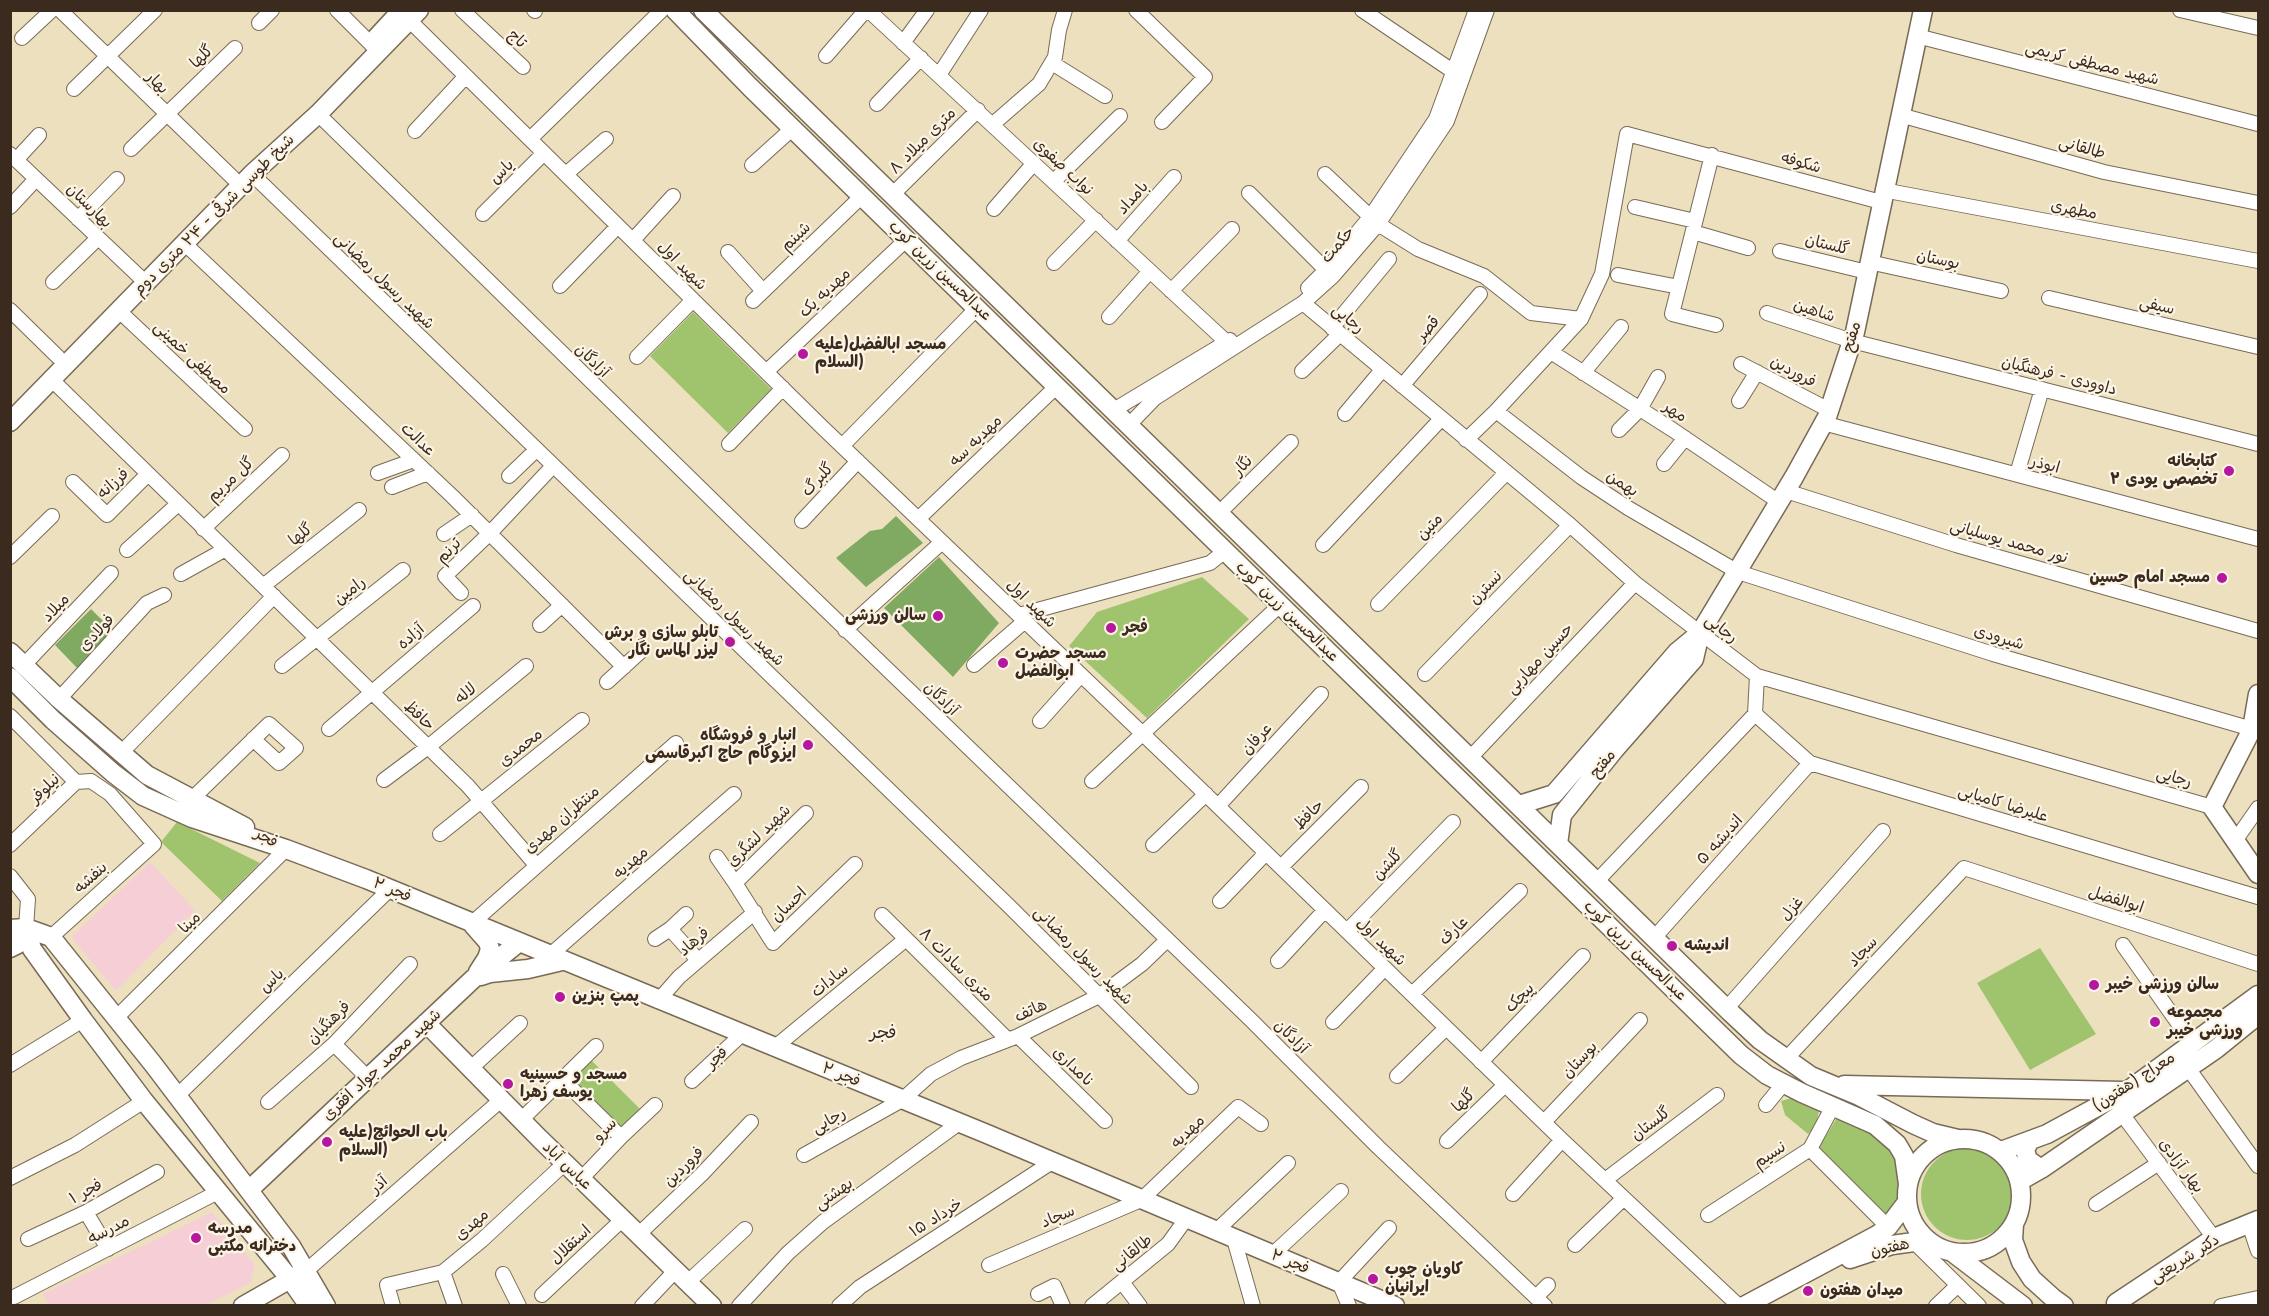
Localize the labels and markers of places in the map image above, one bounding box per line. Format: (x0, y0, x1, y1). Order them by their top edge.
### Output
place label: مسجد ابالفضل(علیه السلام) (815, 335, 946, 373)
marker: مسجد ابالفضل(علیه السلام) (796, 347, 810, 361)
place label: کتابخانه تخصصی یودی ۲ (2110, 452, 2217, 490)
marker: کتابخانه تخصصی یودی ۲ (2222, 464, 2236, 478)
place label: مسجد امام حسین (2090, 568, 2210, 588)
marker: مسجد امام حسین (2215, 571, 2229, 585)
place label: سالن ورزشی (845, 606, 926, 626)
marker: سالن ورزشی (931, 609, 945, 623)
place label: فجر (1123, 618, 1148, 638)
marker: فجر (1104, 621, 1118, 635)
place label: تابلو سازی و برش لیزر الماس نگار (605, 623, 718, 661)
marker: تابلو سازی و برش لیزر الماس نگار (723, 635, 737, 649)
place label: مسجد حضرت ابوالفضل (1015, 644, 1106, 682)
marker: مسجد حضرت ابوالفضل (996, 656, 1010, 670)
place label: انبار و فروشگاه ایزوگام حاج اکبرقاسمی (645, 726, 796, 764)
marker: انبار و فروشگاه ایزوگام حاج اکبرقاسمی (801, 738, 815, 752)
place label: اندیشه (1684, 936, 1729, 956)
marker: اندیشه (1665, 939, 1679, 953)
place label: سالن ورزشی خیبر (2106, 975, 2219, 995)
marker: سالن ورزشی خیبر (2087, 978, 2101, 992)
place label: پمپ بنزین (572, 987, 639, 1007)
marker: پمپ بنزین (553, 990, 567, 1004)
place label: مجموعه ورزشی خیبر (2167, 1003, 2243, 1041)
marker: مجموعه ورزشی خیبر (2148, 1015, 2162, 1029)
place label: مسجد و حسینیه یوسف زهرا (520, 1065, 627, 1103)
marker: مسجد و حسینیه یوسف زهرا (501, 1077, 515, 1091)
place label: باب الحوائج(علیه السلام) (339, 1123, 448, 1161)
marker: باب الحوائج(علیه السلام) (320, 1135, 334, 1149)
place label: مدرسه دخترانه مکتبی (208, 1219, 296, 1257)
marker: مدرسه دخترانه مکتبی (189, 1231, 203, 1245)
place label: کاویان چوب ایرانیان (1385, 1260, 1463, 1298)
marker: کاویان چوب ایرانیان (1366, 1272, 1380, 1286)
place label: میدان هفتون (1820, 1281, 1903, 1301)
marker: میدان هفتون (1801, 1284, 1815, 1298)

